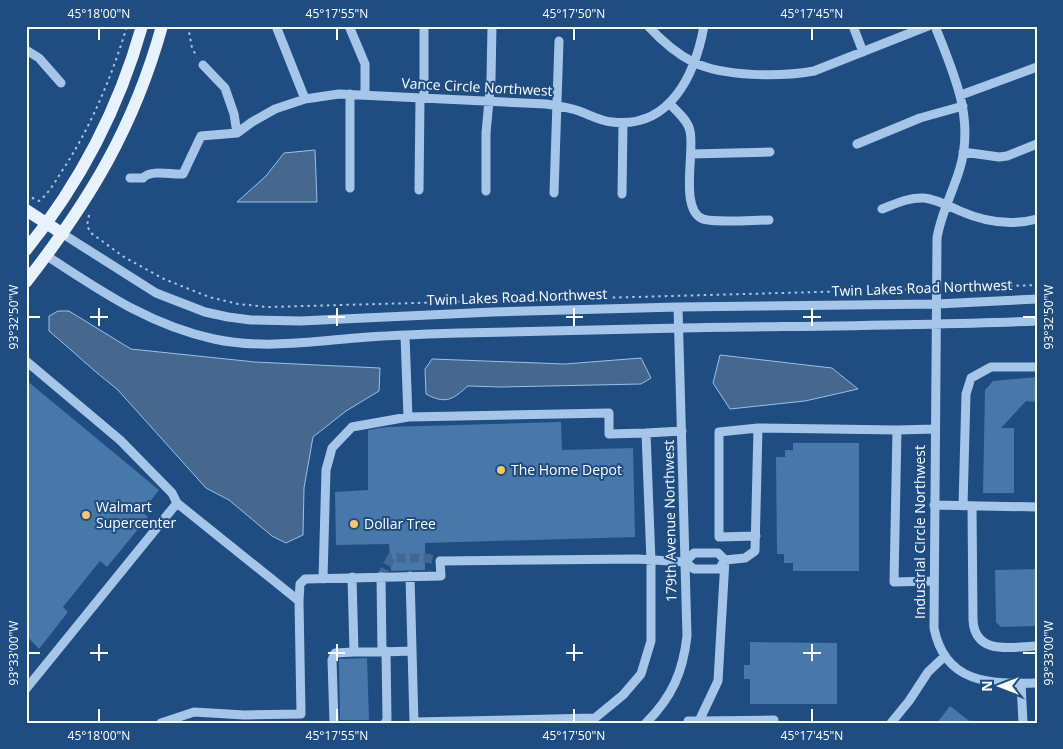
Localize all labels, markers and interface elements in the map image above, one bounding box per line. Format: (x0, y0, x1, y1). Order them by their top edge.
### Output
text: 45°18'00"N (68, 5, 130, 22)
text: 45°17'55"N (306, 5, 368, 22)
text: 45°17'50"N (543, 5, 605, 22)
text: 45°17'45"N (781, 5, 843, 22)
street label: Vance Circle Northwest (401, 73, 553, 100)
street label: Twin Lakes Road Northwest (831, 275, 1013, 300)
street label: Twin Lakes Road Northwest (426, 284, 608, 309)
text: 93°32'50"W (5, 285, 22, 349)
text: 93°32'50"W (1040, 285, 1057, 349)
street label: 179th Avenue Northwest (659, 440, 680, 602)
street label: Industrial Circle Northwest (910, 445, 929, 619)
place label: The Home Depot (511, 460, 622, 479)
marker: The Home Depot (495, 464, 507, 476)
place label: Walmart Supercenter (96, 497, 176, 532)
marker: Walmart Supercenter (80, 509, 92, 521)
place label: Dollar Tree (364, 514, 436, 533)
marker: Dollar Tree (348, 518, 360, 530)
text: 93°33'00"W (5, 621, 22, 685)
text: 93°33'00"W (1040, 621, 1057, 685)
north arrow (976, 662, 1026, 712)
text: N (977, 680, 996, 692)
text: 45°18'00"N (68, 727, 130, 744)
text: 45°17'55"N (306, 727, 368, 744)
text: 45°17'50"N (543, 727, 605, 744)
text: 45°17'45"N (781, 727, 843, 744)

